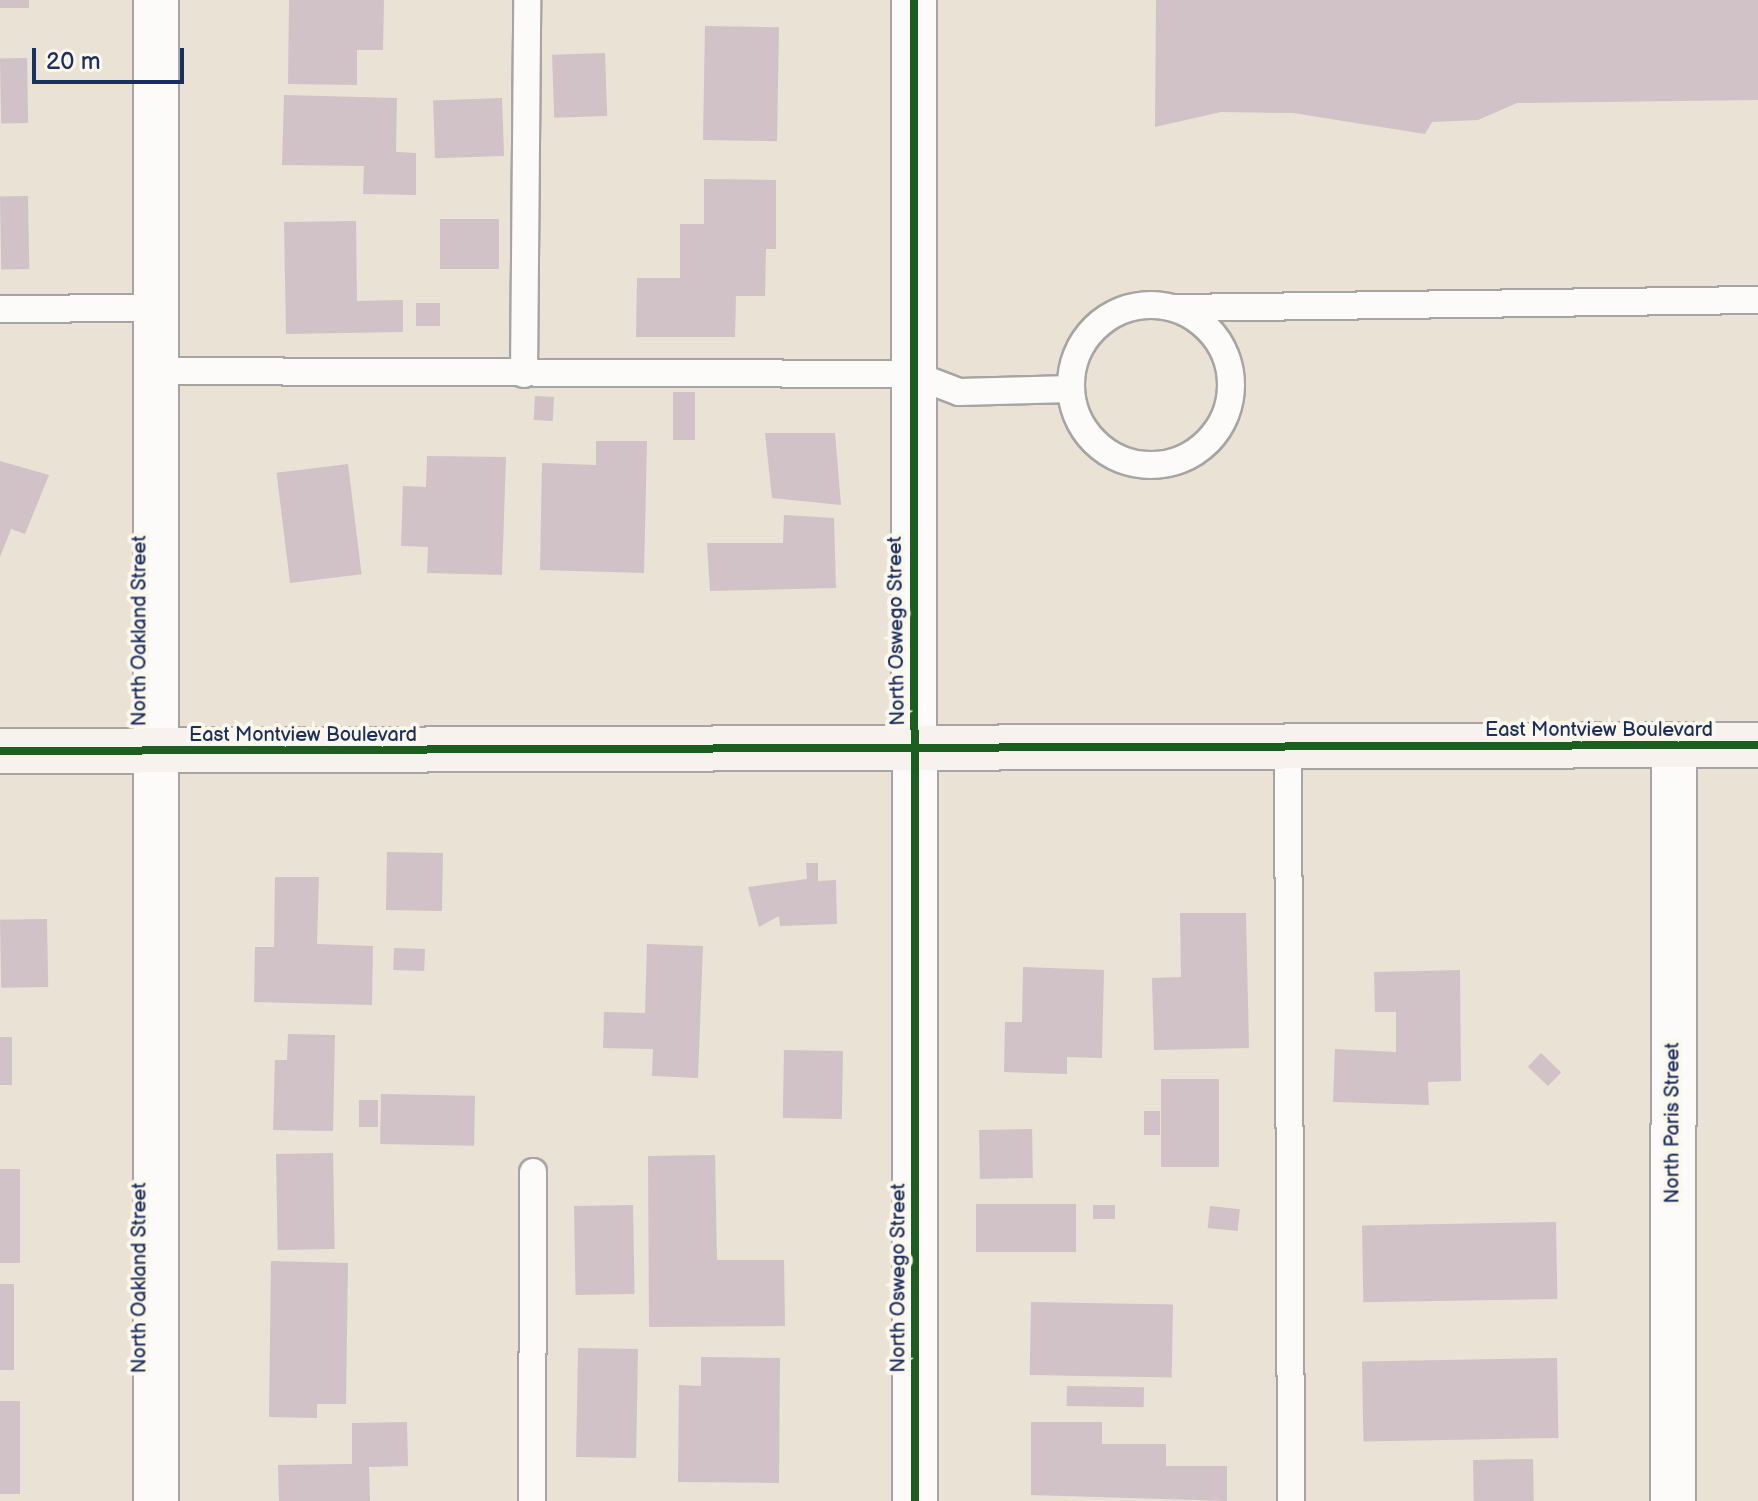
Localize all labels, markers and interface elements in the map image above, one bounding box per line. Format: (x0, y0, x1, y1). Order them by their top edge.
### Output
scale bar (36, 32, 188, 82)
text: 20 m (46, 47, 101, 76)
street label: North Oakland Street (128, 535, 152, 727)
street label: North Oswego Street (883, 536, 911, 726)
street label: East Montview Boulevard (1485, 718, 1713, 742)
street label: East Montview Boulevard (189, 723, 417, 747)
street label: North Paris Street (1661, 1042, 1685, 1204)
street label: North Oakland Street (128, 1182, 152, 1374)
street label: North Oswego Street (887, 1183, 911, 1373)

